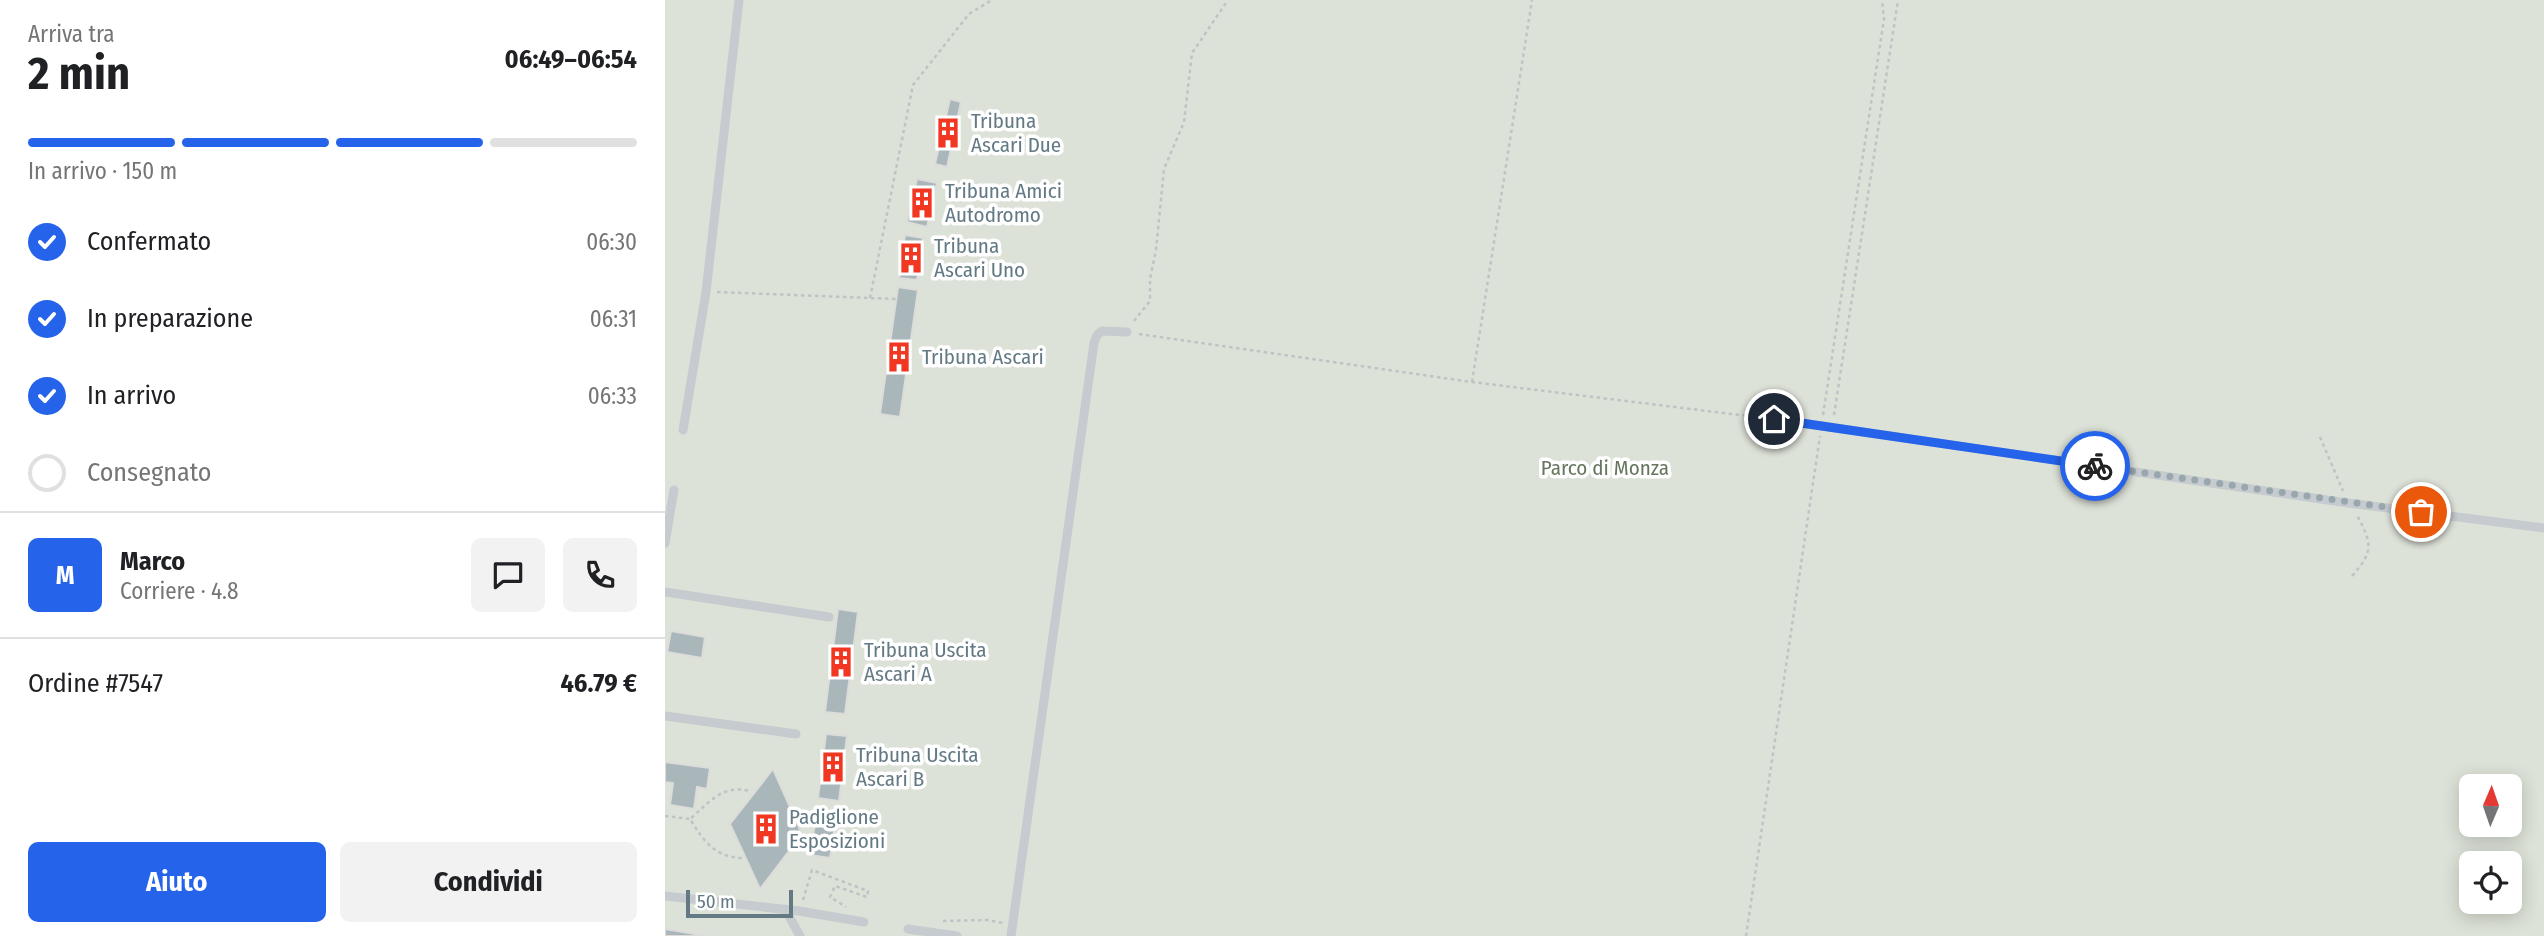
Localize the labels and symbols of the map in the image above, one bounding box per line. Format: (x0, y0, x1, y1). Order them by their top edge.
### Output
place label: Tribuna Ascari Due (971, 108, 1061, 158)
building icon: Tribuna Ascari Due (931, 116, 965, 150)
place label: Tribuna Amici Autodromo (945, 178, 1062, 228)
building icon: Tribuna Amici Autodromo (905, 186, 939, 220)
place label: Tribuna Ascari Uno (934, 233, 1025, 283)
building icon: Tribuna Ascari Uno (894, 241, 928, 275)
building icon: Tribuna Ascari (882, 340, 916, 374)
place label: Tribuna Ascari (922, 344, 1044, 370)
pin (1744, 389, 1804, 449)
courier (2060, 431, 2130, 501)
park label: Parco di Monza (1541, 455, 1669, 481)
pin (2391, 482, 2451, 542)
place label: Tribuna Uscita Ascari A (864, 637, 987, 687)
building icon: Tribuna Uscita Ascari A (824, 645, 858, 679)
place label: Tribuna Uscita Ascari B (856, 742, 979, 792)
building icon: Tribuna Uscita Ascari B (816, 750, 850, 784)
north arrow (2459, 774, 2522, 836)
place label: Padiglione Esposizioni (789, 804, 885, 854)
building icon: Padiglione Esposizioni (749, 812, 783, 846)
scale bar (686, 887, 793, 919)

